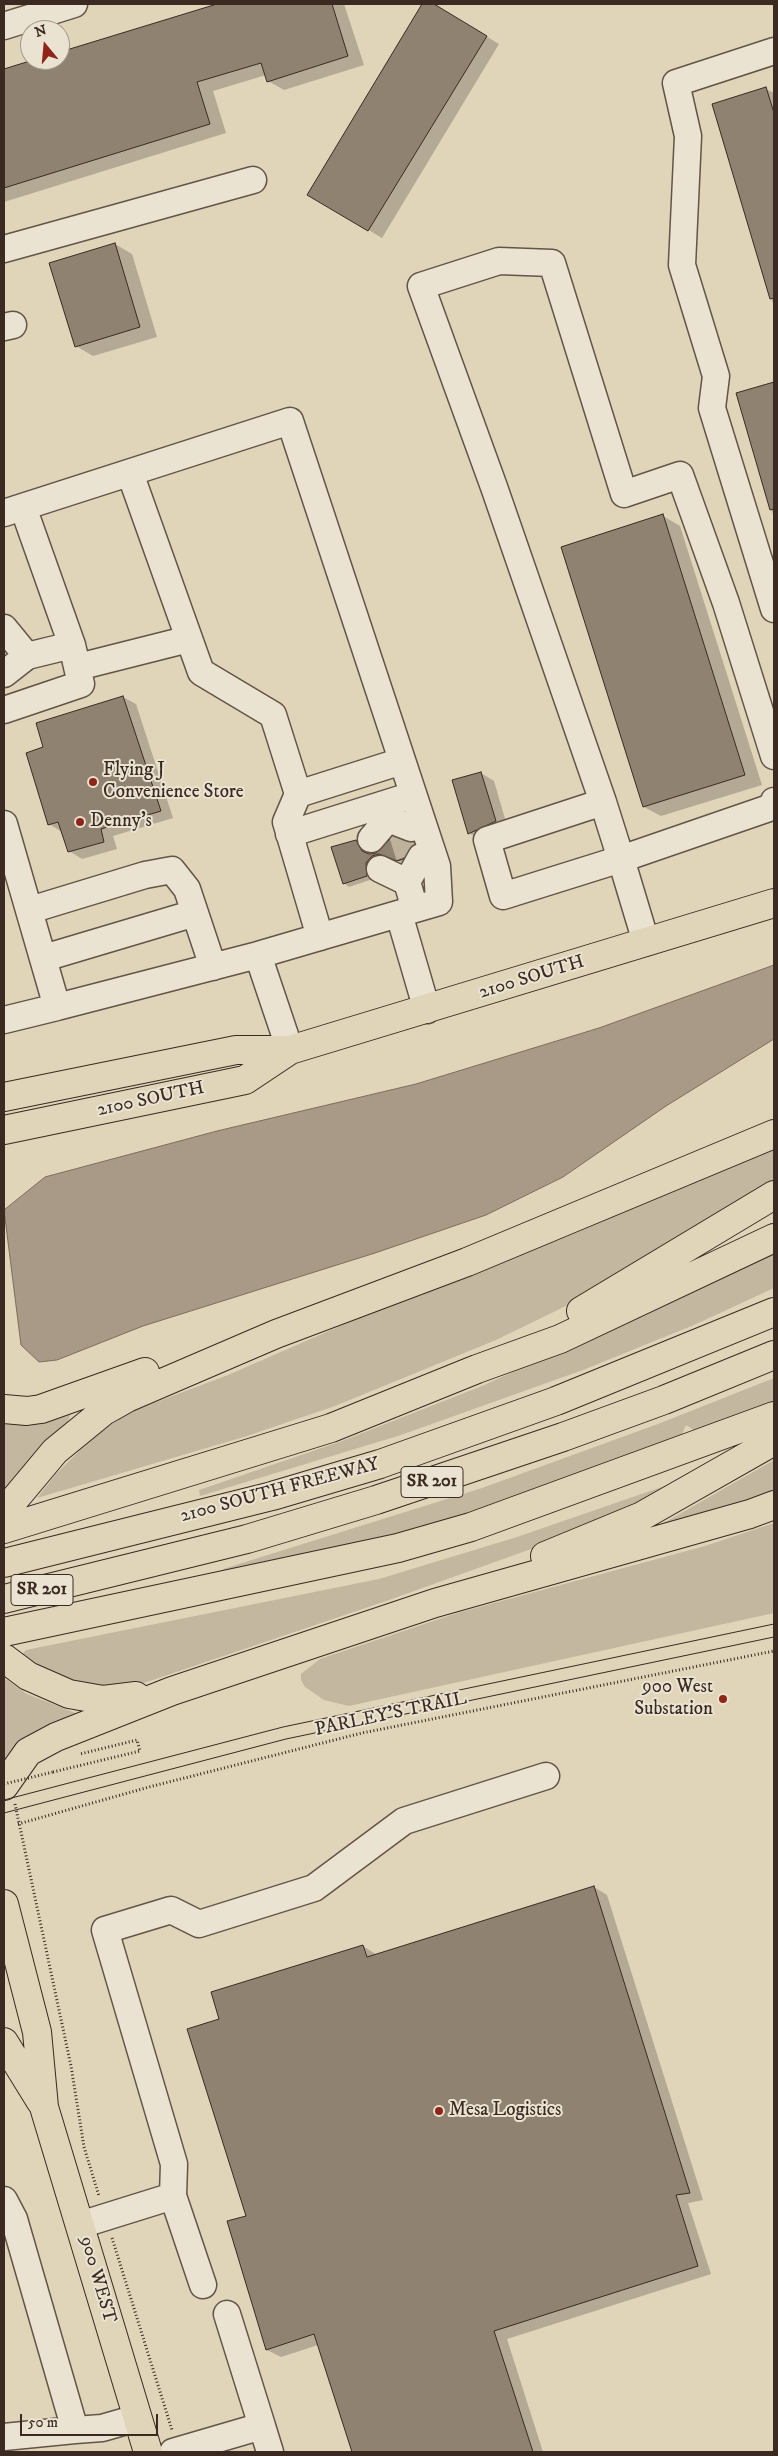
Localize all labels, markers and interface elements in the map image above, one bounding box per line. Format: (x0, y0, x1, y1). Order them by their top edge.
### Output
north arrow (20, 20, 70, 70)
text: N (33, 21, 49, 42)
place label: Flying J Convenience Store (103, 760, 244, 804)
marker: Flying J Convenience Store (87, 776, 99, 788)
place label: Denny's (90, 811, 152, 833)
marker: Denny's (74, 816, 86, 828)
street label: 2100 SOUTH (476, 951, 588, 1005)
street label: 2100 SOUTH (95, 1078, 207, 1122)
street label: 2100 SOUTH FREEWAY (178, 1453, 382, 1529)
road number: SR 201 (401, 1466, 463, 1498)
road number: SR 201 (11, 1574, 73, 1606)
place label: 900 West Substation (634, 1677, 713, 1721)
street label: PARLEY'S TRAIL (313, 1688, 469, 1742)
marker: 900 West Substation (717, 1693, 729, 1705)
place label: Mesa Logistics (449, 2100, 561, 2122)
marker: Mesa Logistics (433, 2105, 445, 2117)
street label: 900 WEST (74, 2234, 120, 2326)
scale bar (22, 2404, 160, 2436)
text: 50 m (28, 2413, 58, 2432)

